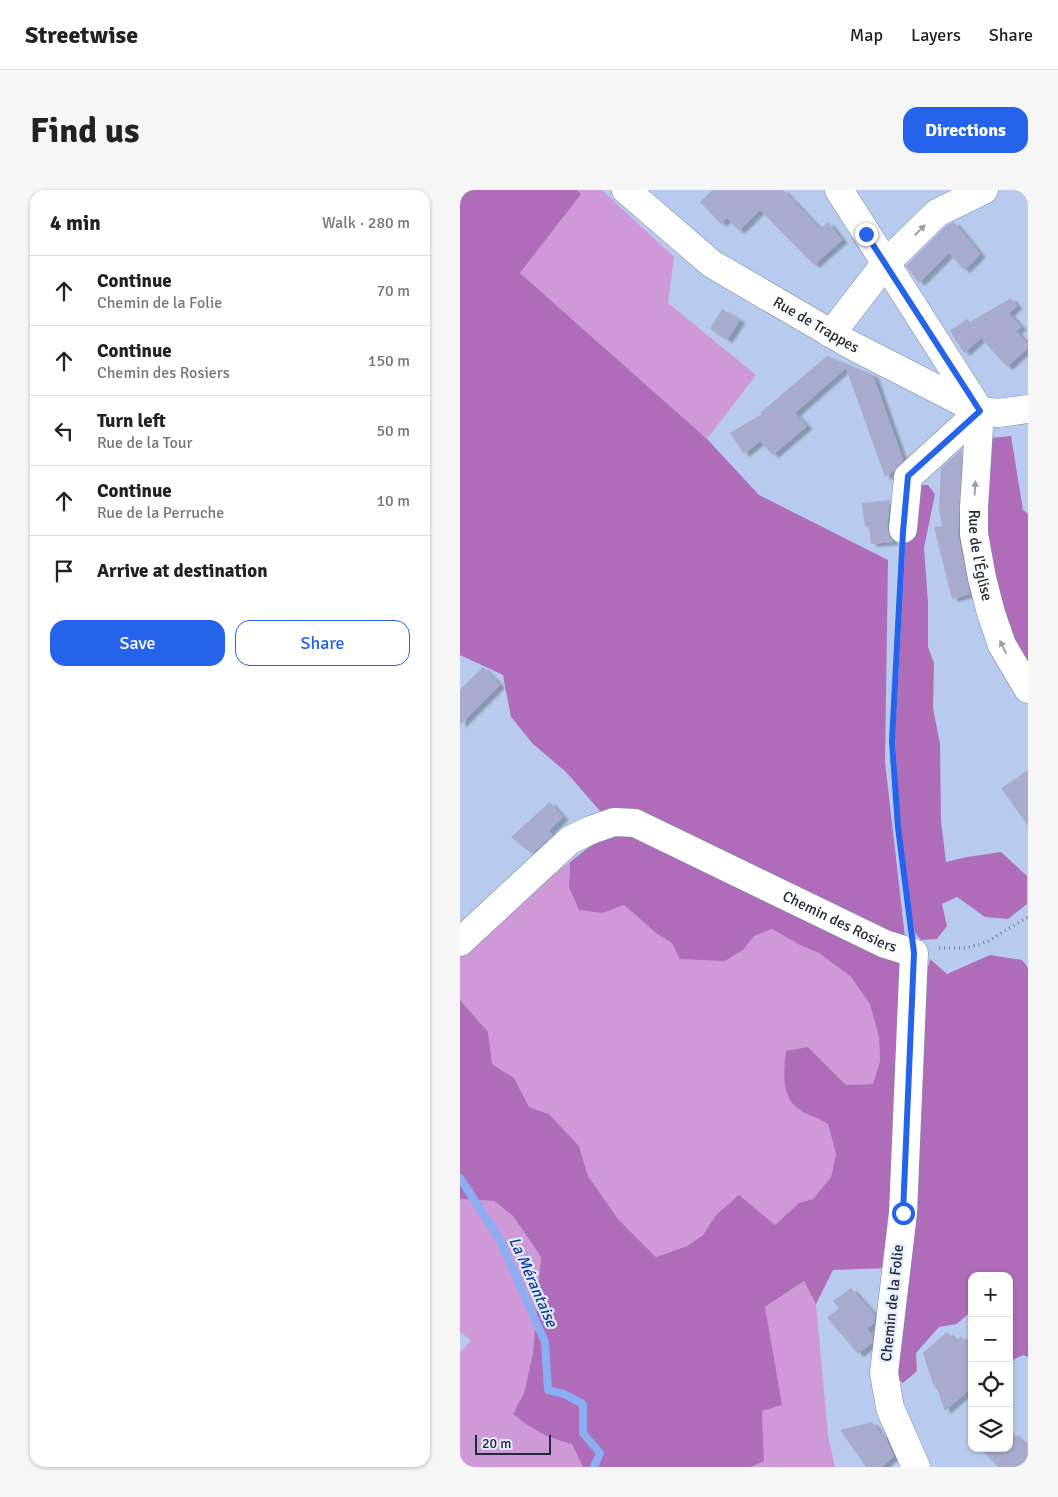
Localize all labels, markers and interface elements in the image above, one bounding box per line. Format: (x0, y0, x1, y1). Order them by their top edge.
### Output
text: Streetwise (25, 20, 138, 50)
text: Map (850, 24, 883, 46)
text: Layers (911, 24, 961, 46)
text: Share (989, 24, 1033, 46)
button: Directions (903, 107, 1028, 153)
text: Find us (30, 109, 140, 152)
text: 4 min (50, 210, 101, 236)
text: Walk · 280 m (322, 213, 410, 233)
route end (855, 223, 878, 246)
one-way arrow (914, 224, 926, 236)
text: Continue (97, 269, 172, 293)
icon: ahead (50, 277, 78, 305)
text: 70 m (376, 281, 410, 301)
text: Chemin de la Folie (97, 293, 222, 313)
street label: Rue de Trappes (770, 293, 862, 357)
text: Continue (97, 339, 172, 363)
icon: ahead (50, 347, 78, 375)
text: 150 m (368, 351, 410, 371)
text: Chemin des Rosiers (97, 363, 230, 383)
text: Turn left (97, 409, 166, 433)
icon: left (50, 417, 78, 445)
text: 50 m (376, 421, 410, 441)
text: Rue de la Tour (97, 433, 192, 453)
text: Continue (97, 479, 172, 503)
one-way arrow (971, 480, 979, 496)
icon: ahead (50, 487, 78, 515)
text: 10 m (376, 491, 410, 511)
text: Rue de la Perruche (97, 503, 224, 523)
street label: Rue de l'Église (965, 510, 997, 603)
icon: arrive (50, 557, 78, 585)
text: Arrive at destination (97, 559, 268, 583)
button: Save (50, 620, 225, 666)
button: Share (235, 620, 410, 666)
one-way arrow (999, 639, 1008, 654)
street label: Chemin des Rosiers (780, 887, 899, 956)
route start (892, 1202, 915, 1225)
water label: La Mérantaise (504, 1234, 562, 1331)
street label: Chemin de la Folie (877, 1244, 907, 1362)
map controls (968, 1272, 1013, 1452)
button: + (968, 1272, 1013, 1317)
button: − (968, 1317, 1013, 1362)
button: locate (968, 1362, 1013, 1407)
button: layers (968, 1407, 1013, 1452)
scale bar (475, 1432, 551, 1455)
text: 20 m (482, 1435, 511, 1452)

